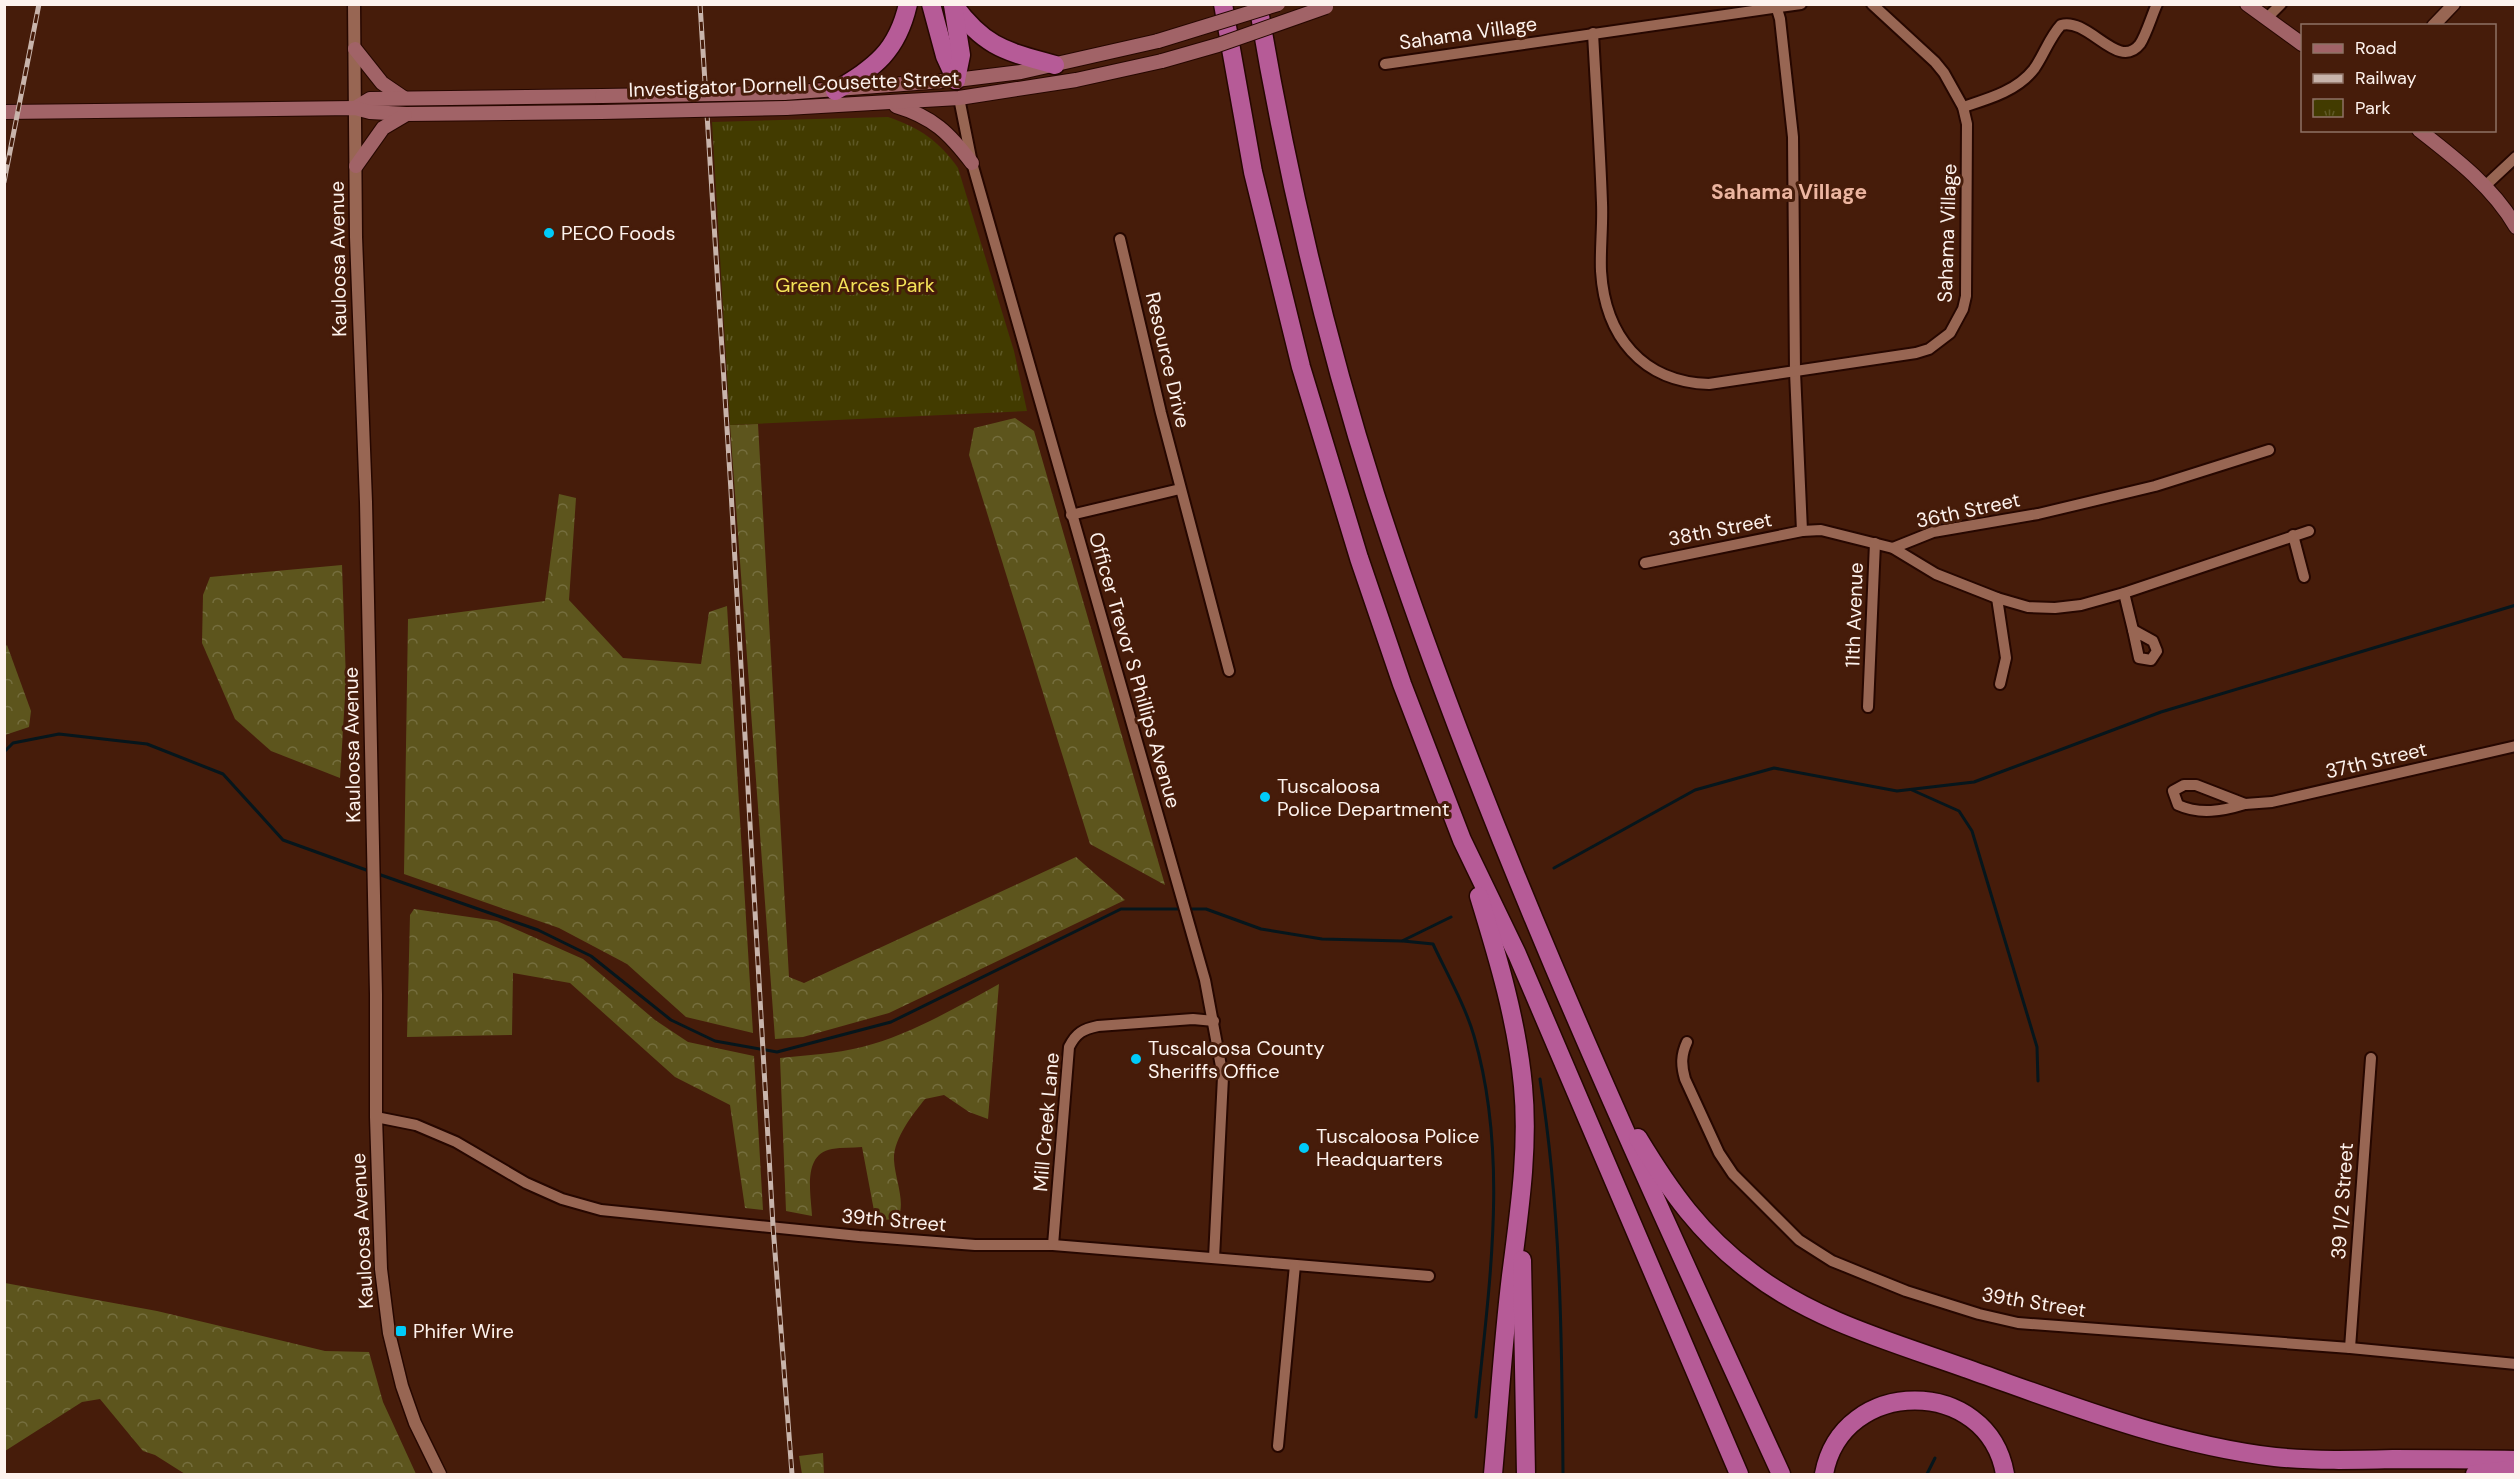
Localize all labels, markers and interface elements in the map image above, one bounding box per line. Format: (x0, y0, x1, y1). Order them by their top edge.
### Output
street label: Sahama Village (1397, 10, 1539, 56)
legend (2301, 24, 2496, 132)
text: Road (2355, 36, 2397, 60)
street label: Investigator Dornell Cousette Street (628, 65, 960, 103)
text: Railway (2355, 66, 2417, 90)
text: Park (2355, 96, 2391, 120)
street label: Sahama Village (1932, 163, 1962, 303)
district label: Sahama Village (1711, 178, 1867, 206)
street label: Kauloosa Avenue (324, 181, 352, 337)
place label: PECO Foods (561, 220, 676, 246)
marker: PECO Foods (542, 226, 556, 240)
park label: Green Arces Park (775, 272, 935, 298)
street label: Resource Drive (1140, 290, 1196, 430)
street label: 36th Street (1914, 486, 2023, 534)
street label: 38th Street (1666, 506, 1774, 552)
street label: Officer Trevor S Phillips Avenue (1083, 529, 1187, 811)
street label: 11th Avenue (1839, 562, 1869, 668)
street label: Kauloosa Avenue (338, 667, 366, 823)
street label: 37th Street (2323, 736, 2430, 784)
place label: Tuscaloosa Police Department (1277, 773, 1450, 822)
marker: Tuscaloosa Police Department (1258, 790, 1272, 804)
place label: Tuscaloosa County Sheriffs Office (1148, 1035, 1325, 1084)
street label: Mill Creek Lane (1027, 1051, 1065, 1193)
marker: Tuscaloosa County Sheriffs Office (1129, 1052, 1143, 1066)
place label: Tuscaloosa Police Headquarters (1316, 1123, 1479, 1172)
marker: Tuscaloosa Police Headquarters (1297, 1141, 1311, 1155)
street label: 39 1/2 Street (2325, 1142, 2359, 1260)
street label: Kauloosa Avenue (345, 1152, 379, 1310)
street label: 39th Street (840, 1202, 948, 1238)
street label: 39th Street (1980, 1281, 2088, 1323)
place label: Phifer Wire (413, 1318, 514, 1344)
marker: Phifer Wire (394, 1324, 408, 1338)

